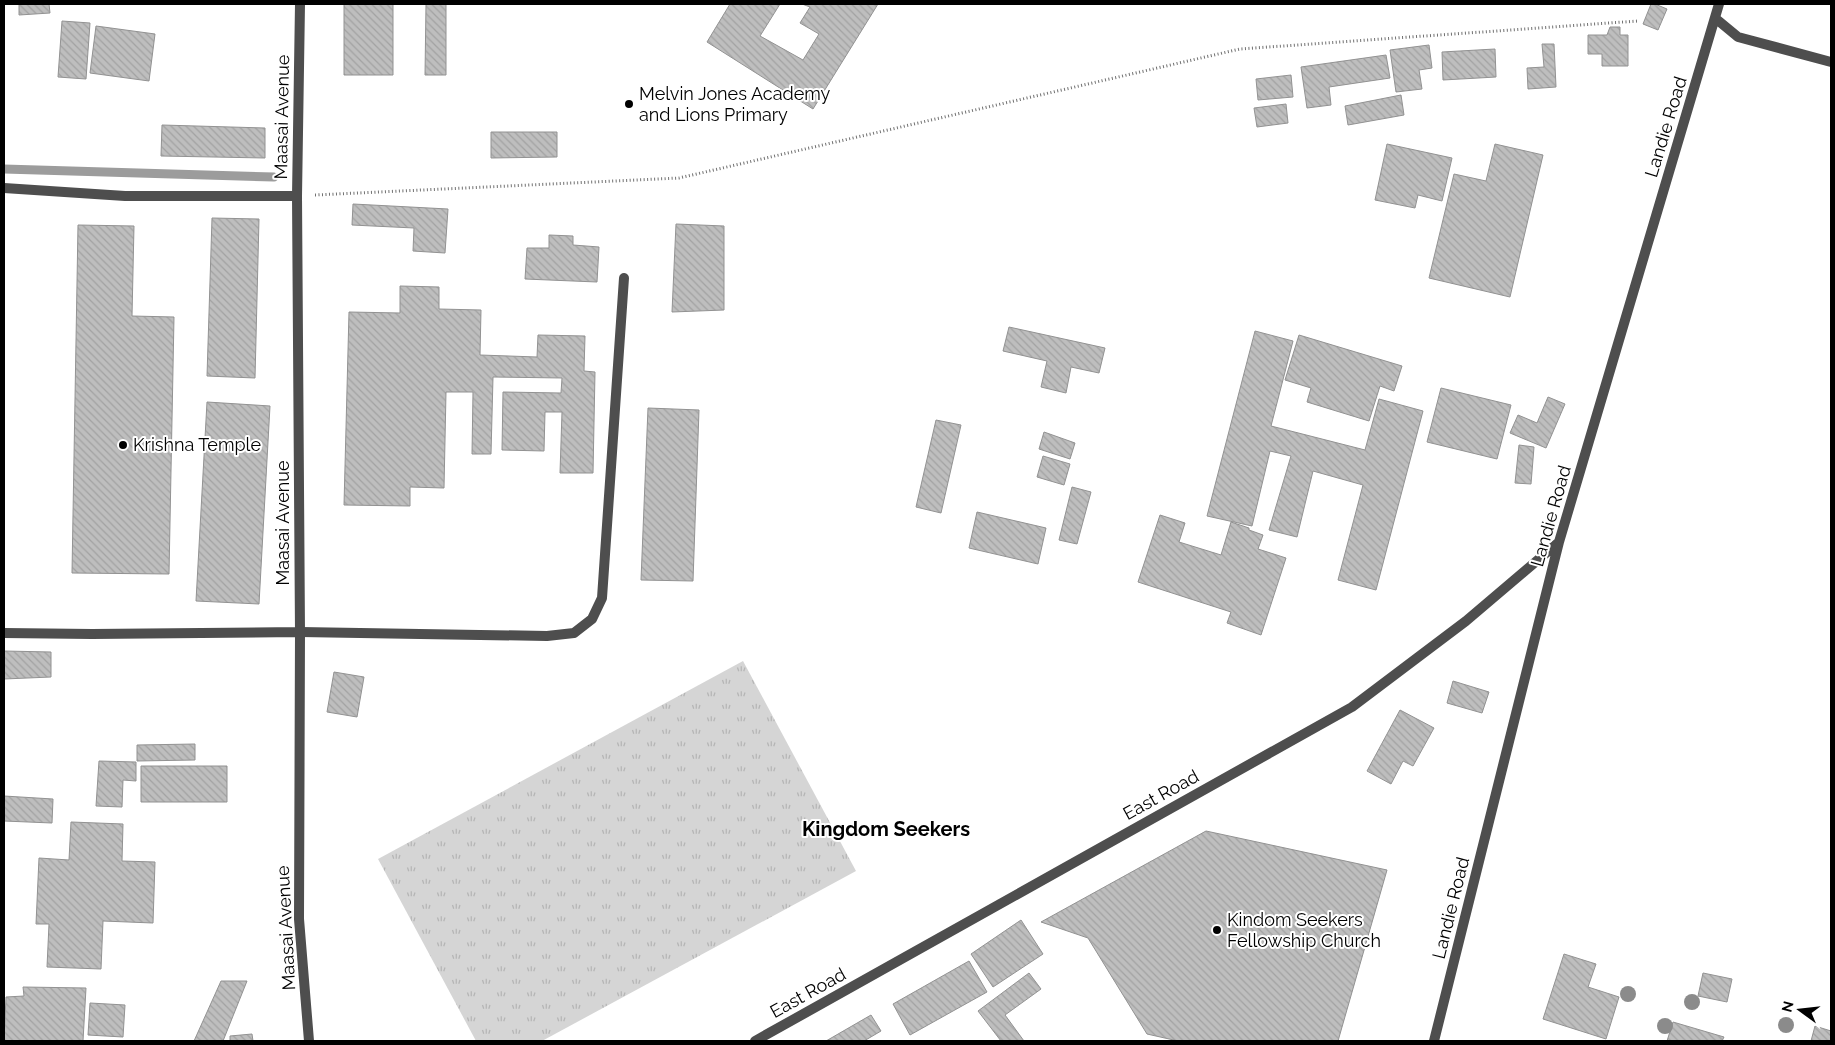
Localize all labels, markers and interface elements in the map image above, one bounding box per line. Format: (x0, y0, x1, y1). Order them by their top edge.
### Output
street label: Maasai Avenue (270, 54, 293, 180)
street label: Landie Road (1640, 74, 1691, 180)
place label: Melvin Jones Academy and Lions Primary (639, 83, 831, 125)
marker: Melvin Jones Academy and Lions Primary (623, 98, 635, 110)
place label: Krishna Temple (133, 434, 261, 455)
marker: Krishna Temple (117, 439, 129, 451)
street label: Maasai Avenue (272, 460, 293, 585)
street label: Landie Road (1526, 463, 1575, 569)
street label: East Road (1119, 765, 1202, 824)
district label: Kingdom Seekers (802, 817, 970, 841)
street label: Landie Road (1428, 855, 1473, 961)
street label: Maasai Avenue (272, 865, 299, 991)
place label: Kindom Seekers Fellowship Church (1227, 909, 1381, 951)
marker: Kindom Seekers Fellowship Church (1211, 924, 1223, 936)
street label: East Road (766, 963, 849, 1022)
north arrow (1775, 985, 1825, 1035)
text: N (1778, 999, 1797, 1014)

